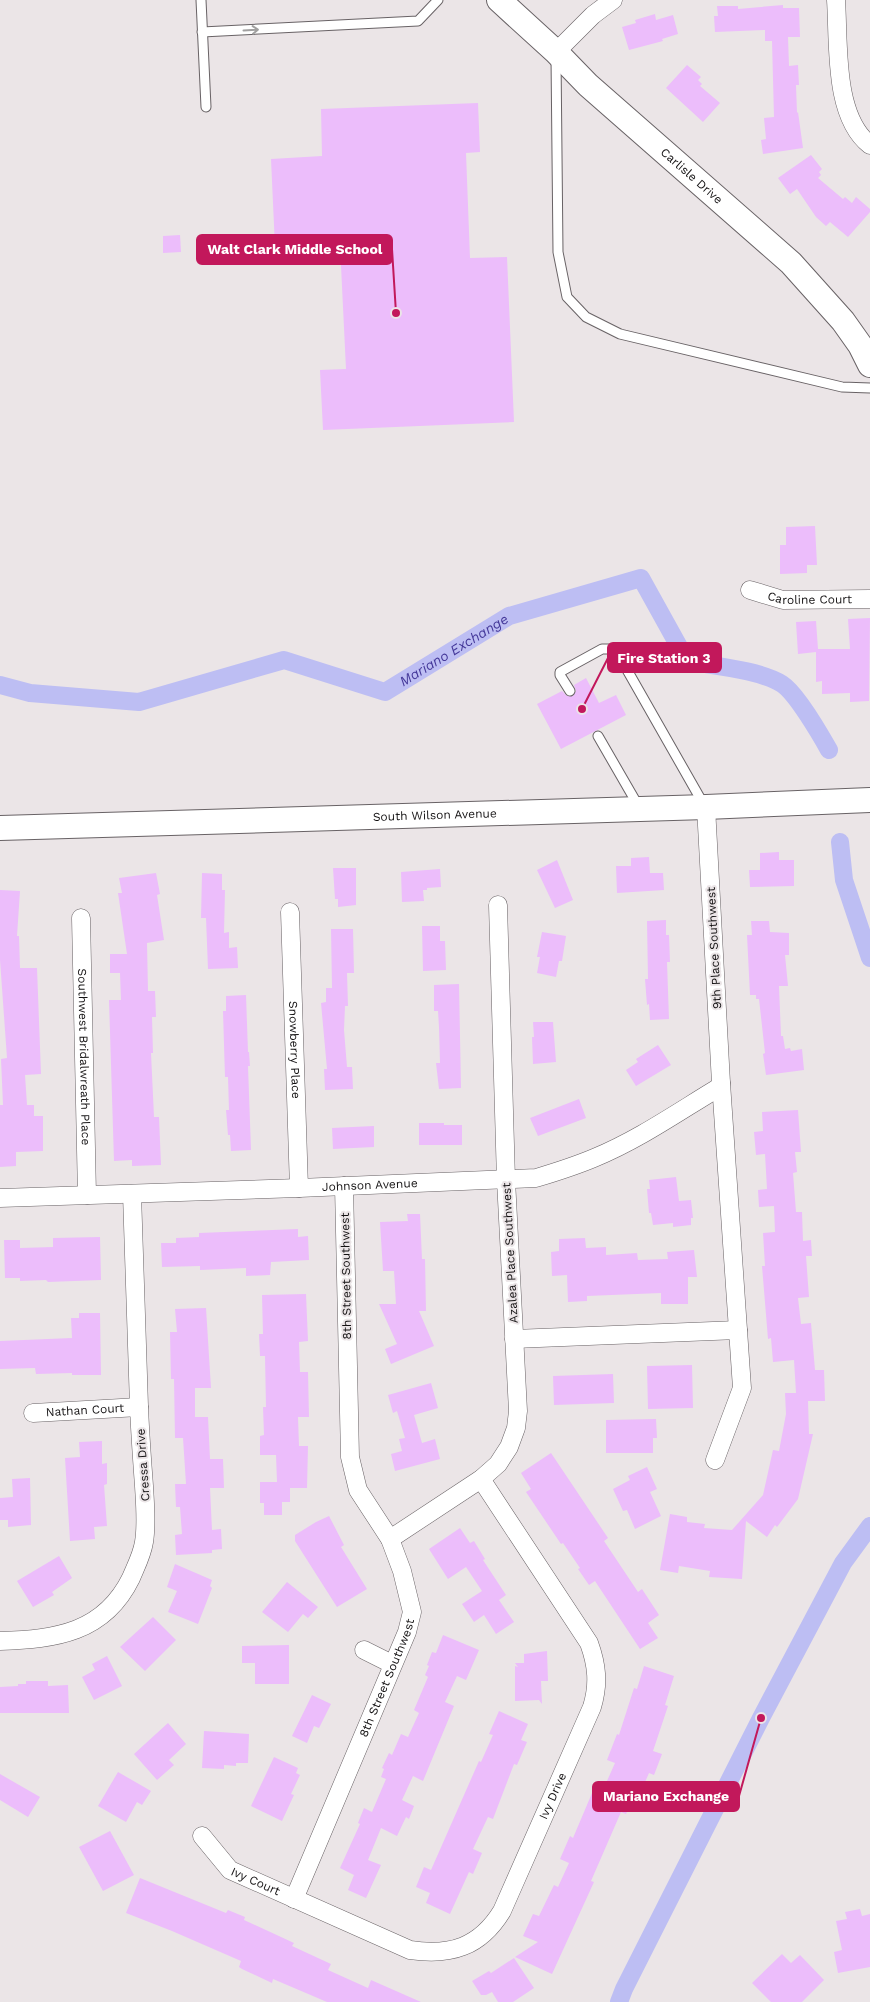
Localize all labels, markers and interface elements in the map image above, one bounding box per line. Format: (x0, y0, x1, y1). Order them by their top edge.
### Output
one-way arrow (243, 25, 259, 34)
street label: Carlisle Drive (658, 145, 726, 207)
callout: Walt Clark Middle School (197, 235, 392, 264)
text: Walt Clark Middle School (208, 241, 383, 257)
street label: Caroline Court (766, 589, 852, 607)
water label: Mariano Exchange (396, 610, 511, 689)
callout: Fire Station 3 (608, 643, 721, 672)
text: Fire Station 3 (617, 650, 711, 666)
street label: South Wilson Avenue (373, 806, 497, 824)
street label: 9th Place Southwest (704, 887, 724, 1009)
street label: Southwest Bridalwreath Place (75, 968, 93, 1146)
street label: Snowberry Place (286, 1001, 303, 1099)
street label: Johnson Avenue (322, 1176, 418, 1194)
street label: Azalea Place Southwest (499, 1182, 521, 1324)
street label: 8th Street Southwest (338, 1212, 354, 1340)
street label: Nathan Court (45, 1401, 125, 1419)
street label: Cressa Drive (133, 1428, 153, 1502)
street label: 8th Street Southwest (356, 1617, 417, 1739)
street label: Ivy Drive (536, 1770, 569, 1822)
callout: Mariano Exchange (593, 1782, 739, 1811)
text: Mariano Exchange (603, 1788, 729, 1804)
street label: Ivy Court (229, 1864, 282, 1898)

